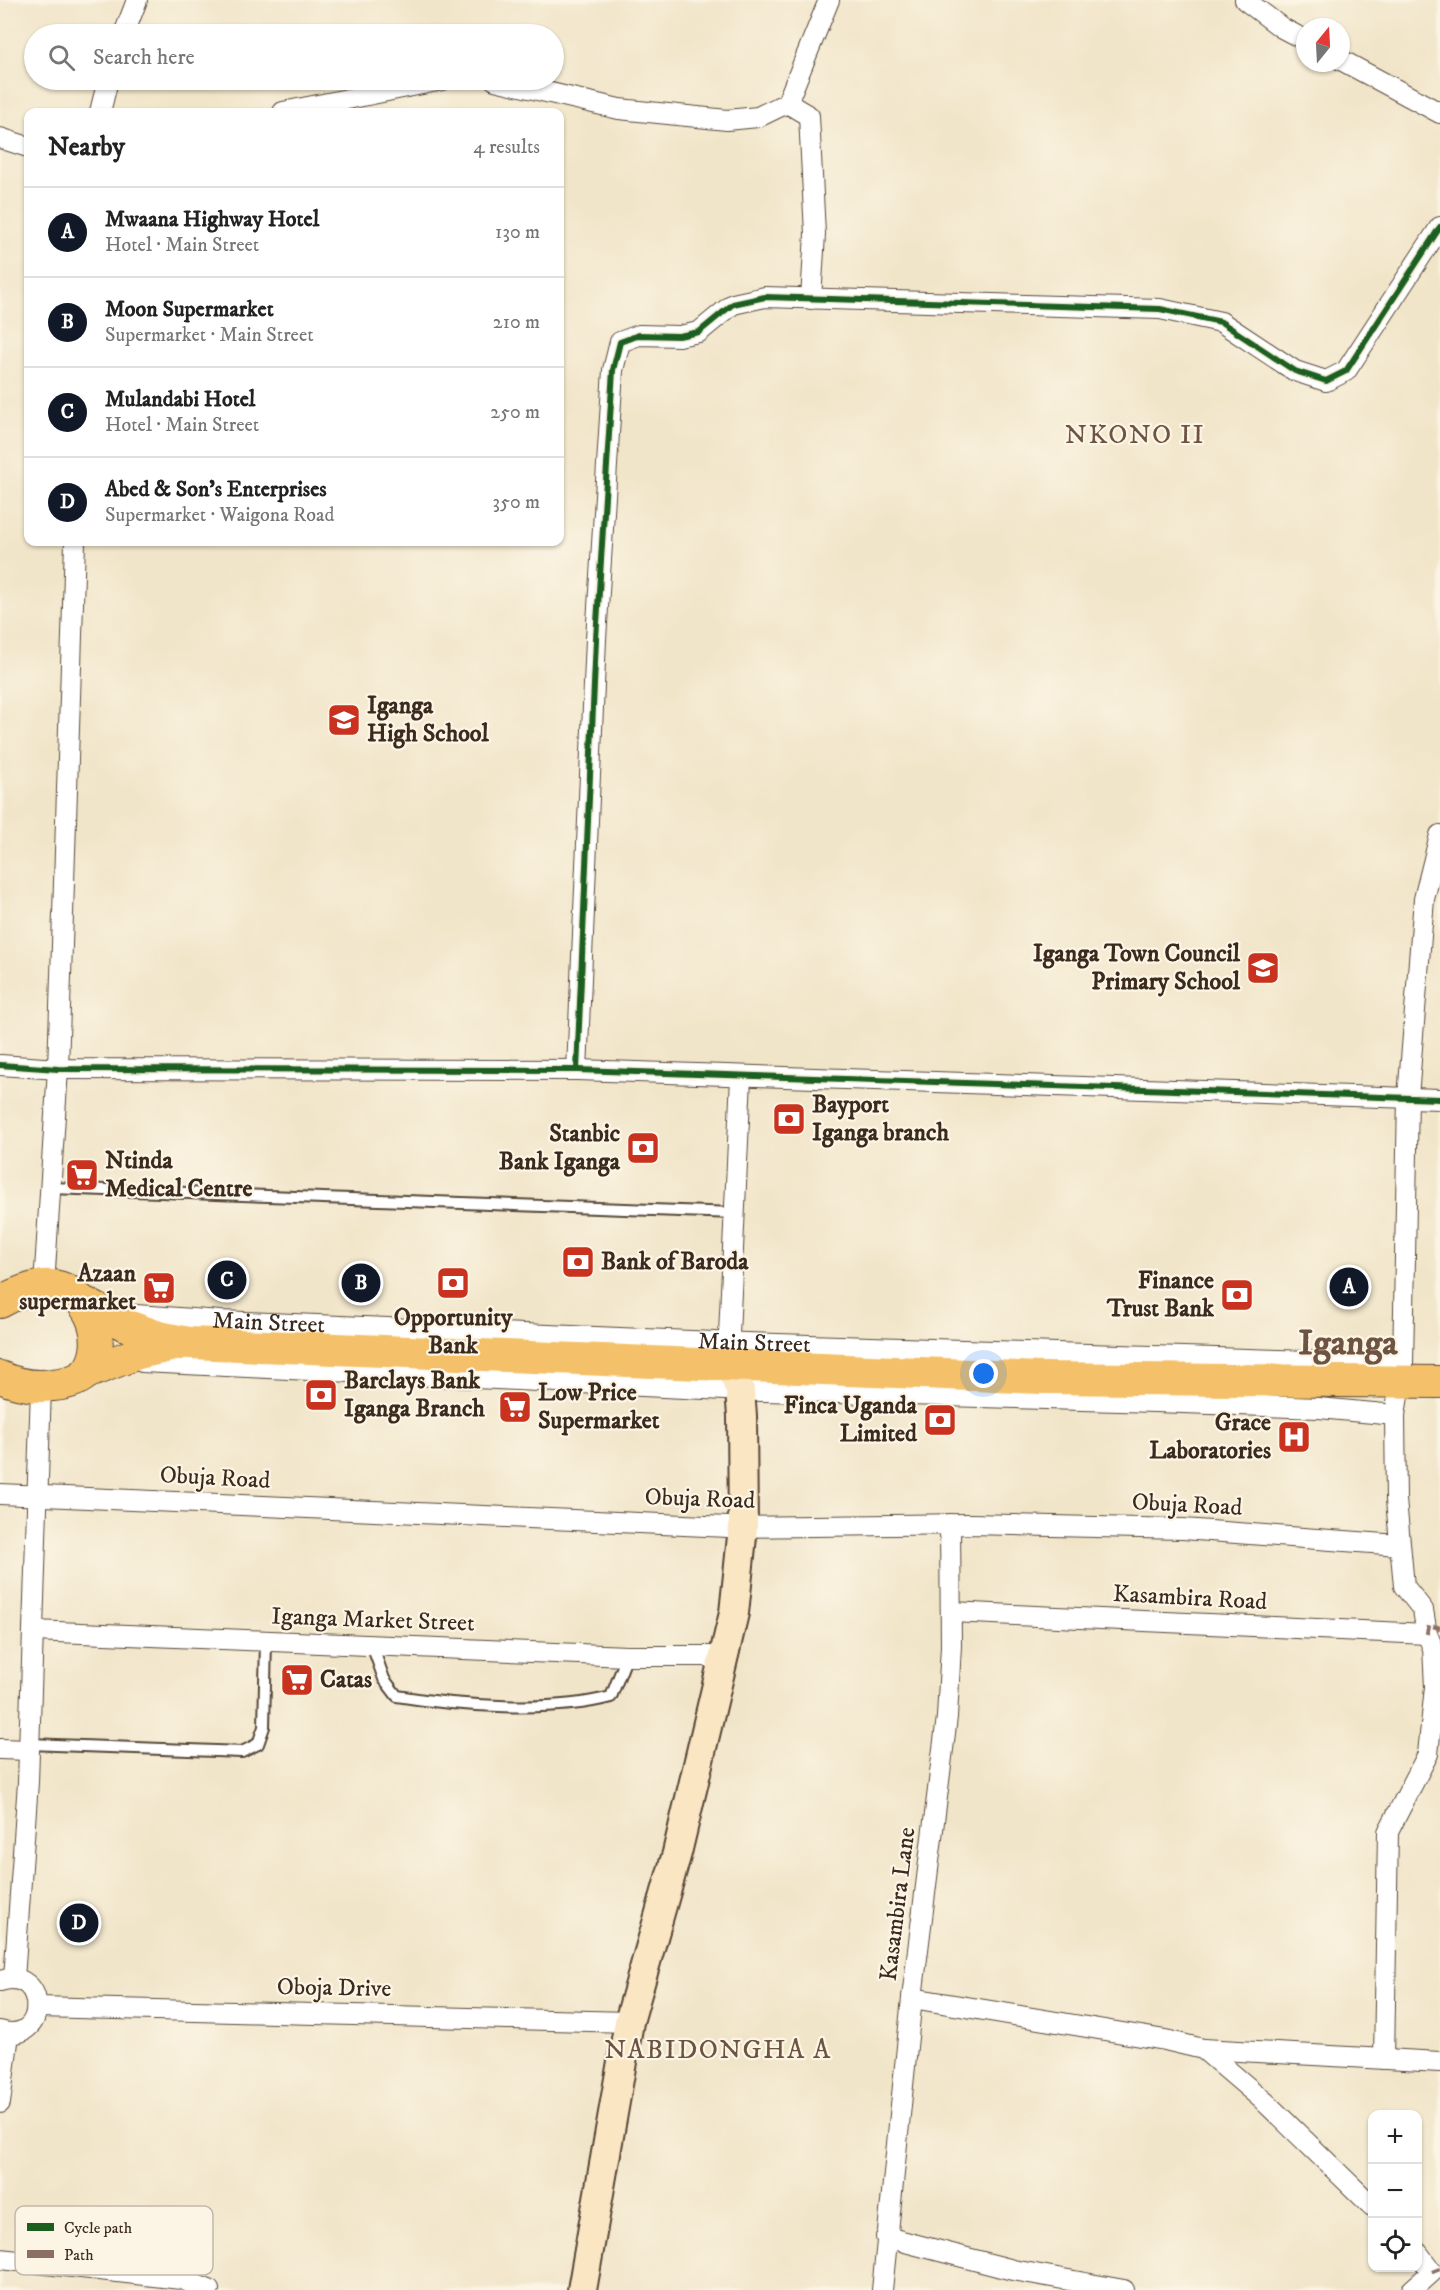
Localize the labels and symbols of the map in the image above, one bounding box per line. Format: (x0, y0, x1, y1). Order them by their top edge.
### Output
north arrow (1296, 18, 1350, 72)
district label: NKONO II (1065, 418, 1205, 452)
place label: Iganga High School (367, 691, 489, 749)
school or university icon: Iganga High School (326, 702, 362, 738)
place label: Iganga Town Council Primary School (1033, 939, 1241, 997)
school or university icon: Iganga Town Council Primary School (1245, 950, 1281, 986)
place label: Bayport Iganga branch (812, 1090, 949, 1148)
bank icon: Bayport Iganga branch (771, 1101, 807, 1137)
place label: Stanbic Bank Iganga (499, 1119, 621, 1177)
bank icon: Stanbic Bank Iganga (625, 1130, 661, 1166)
place label: Ntinda Medical Centre (105, 1146, 253, 1204)
supermarket icon: Ntinda Medical Centre (64, 1157, 100, 1193)
bank icon: Bank of Baroda (560, 1244, 596, 1280)
place label: Bank of Baroda (601, 1247, 749, 1277)
pin: C (208, 1258, 246, 1302)
place label: Azaan supermarket (19, 1259, 136, 1317)
pin: B (342, 1260, 380, 1306)
pin: A (1330, 1264, 1368, 1310)
bank icon: Opportunity Bank (435, 1265, 471, 1301)
place label: Finance Trust Bank (1106, 1266, 1215, 1324)
supermarket icon: Azaan supermarket (141, 1270, 177, 1306)
bank icon: Finance Trust Bank (1219, 1277, 1255, 1313)
place label: Opportunity Bank (394, 1303, 513, 1361)
street label: Main Street (212, 1306, 326, 1340)
district label: Iganga (1298, 1321, 1398, 1366)
street label: Main Street (697, 1326, 811, 1360)
your location (969, 1359, 998, 1388)
place label: Barclays Bank Iganga Branch (344, 1366, 485, 1424)
bank icon: Barclays Bank Iganga Branch (303, 1377, 339, 1413)
place label: Low Price Supermarket (538, 1378, 660, 1436)
supermarket icon: Low Price Supermarket (497, 1389, 533, 1425)
place label: Finca Uganda Limited (783, 1391, 918, 1449)
bank icon: Finca Uganda Limited (922, 1402, 958, 1438)
place label: Grace Laboratories (1149, 1408, 1271, 1466)
hospital icon: Grace Laboratories (1276, 1419, 1312, 1455)
street label: Obuja Road (159, 1460, 271, 1496)
street label: Obuja Road (644, 1482, 756, 1516)
street label: Obuja Road (1131, 1487, 1243, 1523)
street label: Kasambira Road (1112, 1579, 1268, 1617)
street label: Iganga Market Street (271, 1601, 476, 1639)
supermarket icon: Catas (279, 1662, 315, 1698)
place label: Catas (320, 1665, 372, 1695)
street label: Kasambira Lane (874, 1825, 922, 1983)
pin: D (60, 1900, 98, 1946)
street label: Oboja Drive (277, 1972, 392, 2004)
district label: NABIDONGHA A (604, 2033, 832, 2067)
legend (15, 2206, 213, 2275)
text: Cycle path (64, 2218, 133, 2238)
text: Path (64, 2245, 94, 2265)

